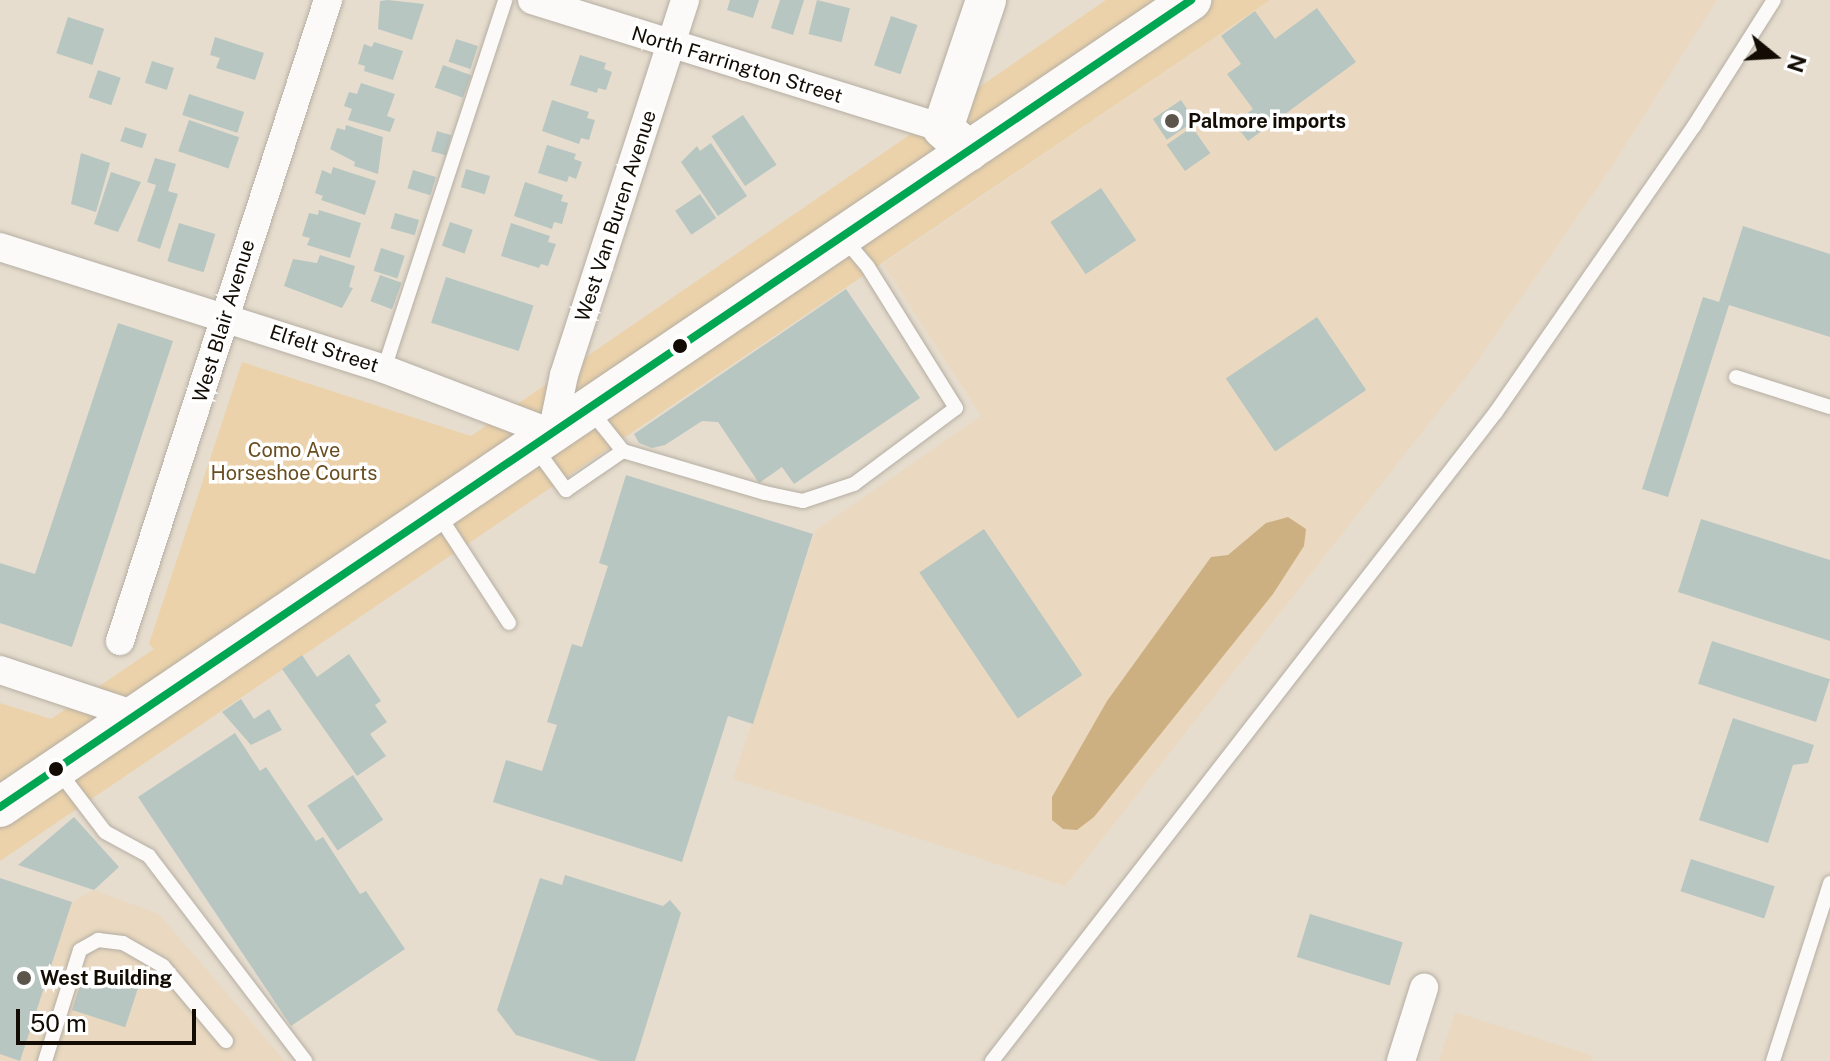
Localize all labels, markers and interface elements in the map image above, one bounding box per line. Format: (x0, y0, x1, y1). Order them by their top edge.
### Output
north arrow (1734, 16, 1814, 96)
street label: North Farrington Street (629, 21, 845, 109)
text: N (1782, 51, 1812, 76)
street label: West Van Buren Avenue (570, 107, 662, 325)
place label: Palmore imports (1188, 109, 1346, 133)
marker: Palmore imports (1163, 112, 1181, 130)
street label: West Blair Avenue (188, 237, 260, 405)
street label: Elfelt Street (266, 320, 382, 378)
unlabelled marker (672, 338, 688, 354)
park label: Como Ave Horseshoe Courts (211, 438, 377, 485)
unlabelled marker (48, 761, 64, 777)
place label: West Building (40, 966, 172, 990)
marker: West Building (15, 969, 33, 987)
scale bar (20, 993, 200, 1043)
text: 50 m (30, 1009, 87, 1037)

